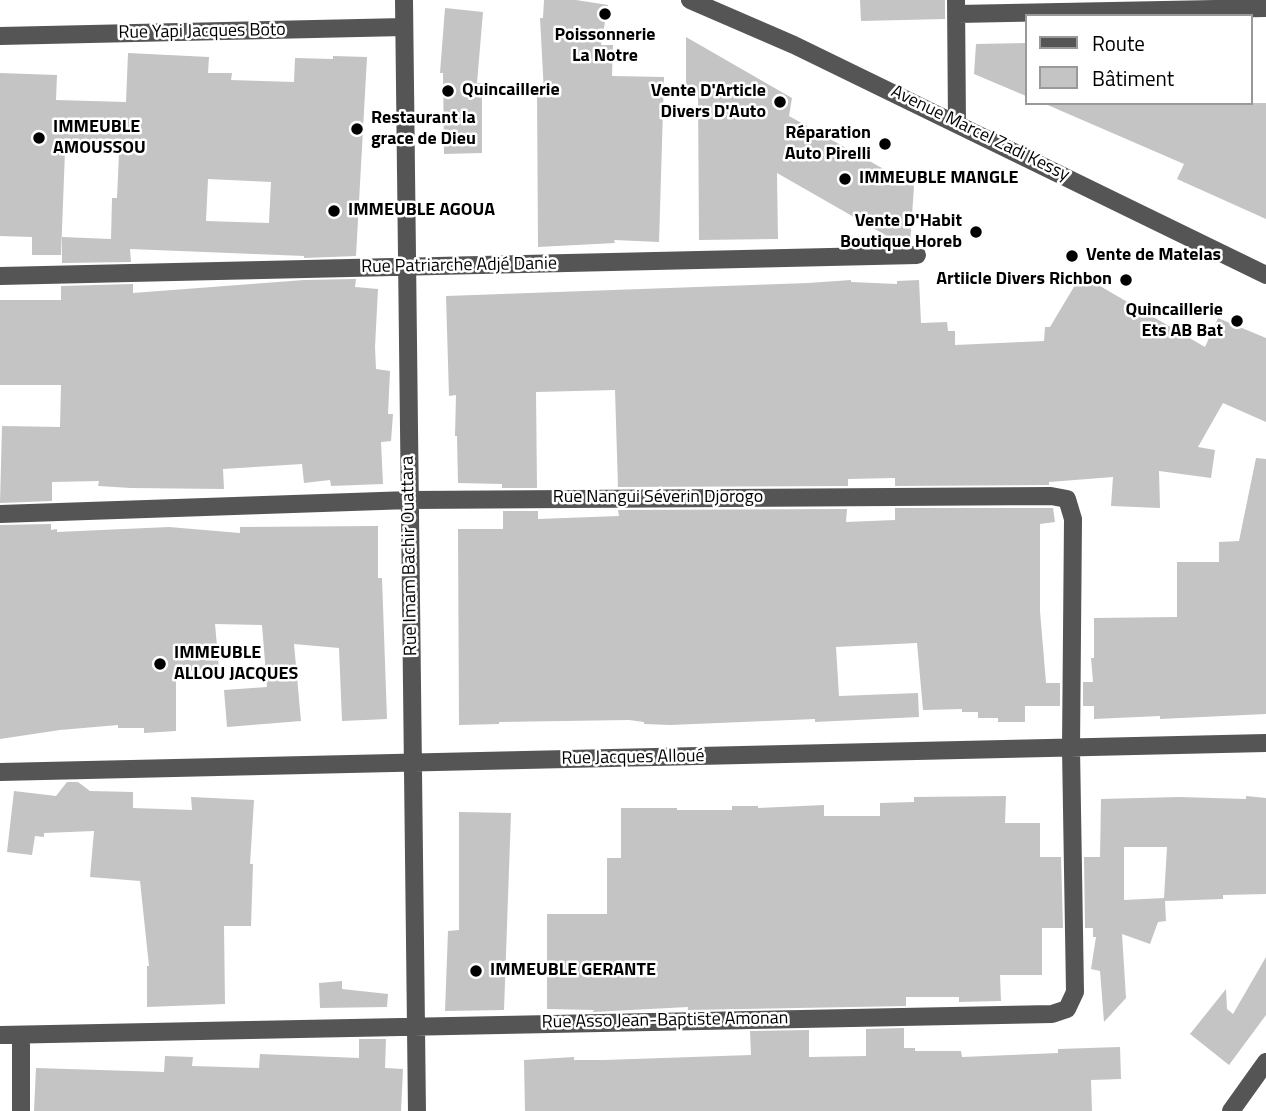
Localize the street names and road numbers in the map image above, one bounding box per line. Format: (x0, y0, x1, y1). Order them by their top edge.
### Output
street label: Rue Yapi Jacques Boto (118, 20, 286, 44)
street label: Avenue Marcel Zadi Kessy (887, 81, 1073, 187)
street label: Rue Patriarche Adjé Danie (361, 253, 557, 279)
street label: Rue Imam Bachir Ouattara (397, 456, 423, 656)
street label: Rue Nangui Séverin Djorogo (553, 487, 763, 509)
street label: Rue Jacques Alloué (561, 746, 705, 770)
street label: Rue Asso Jean-Baptiste Amonan (542, 1008, 788, 1034)

